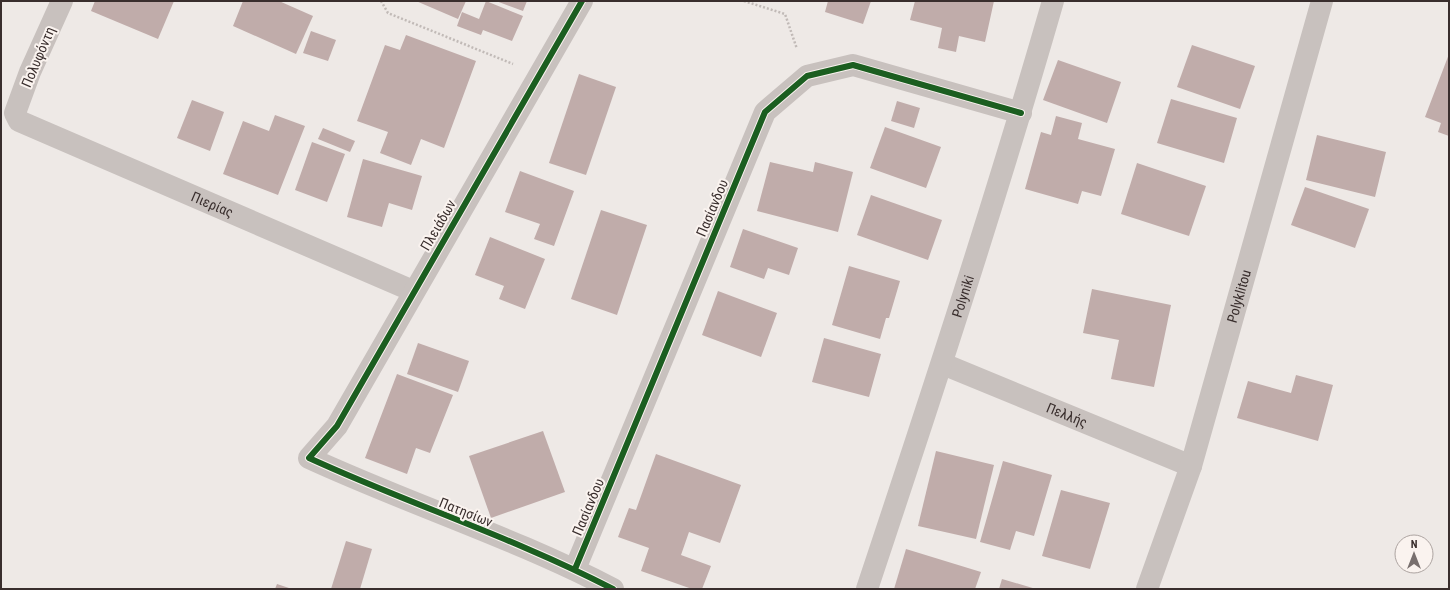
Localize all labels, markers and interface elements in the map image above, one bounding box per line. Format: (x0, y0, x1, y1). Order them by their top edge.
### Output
street label: Πολυφόντη (18, 24, 59, 90)
street label: Πασίανδου (693, 177, 731, 239)
street label: Πιερίας (189, 188, 236, 221)
street label: Πλειάδων (417, 197, 459, 253)
street label: Polyklitou (1224, 268, 1254, 325)
street label: Polyniki (949, 273, 977, 319)
street label: Πελλής (1044, 399, 1090, 430)
street label: Πασίανδου (569, 476, 607, 538)
street label: Πατησίων (437, 494, 495, 530)
north arrow (1394, 534, 1434, 574)
text: N (1411, 538, 1418, 551)

